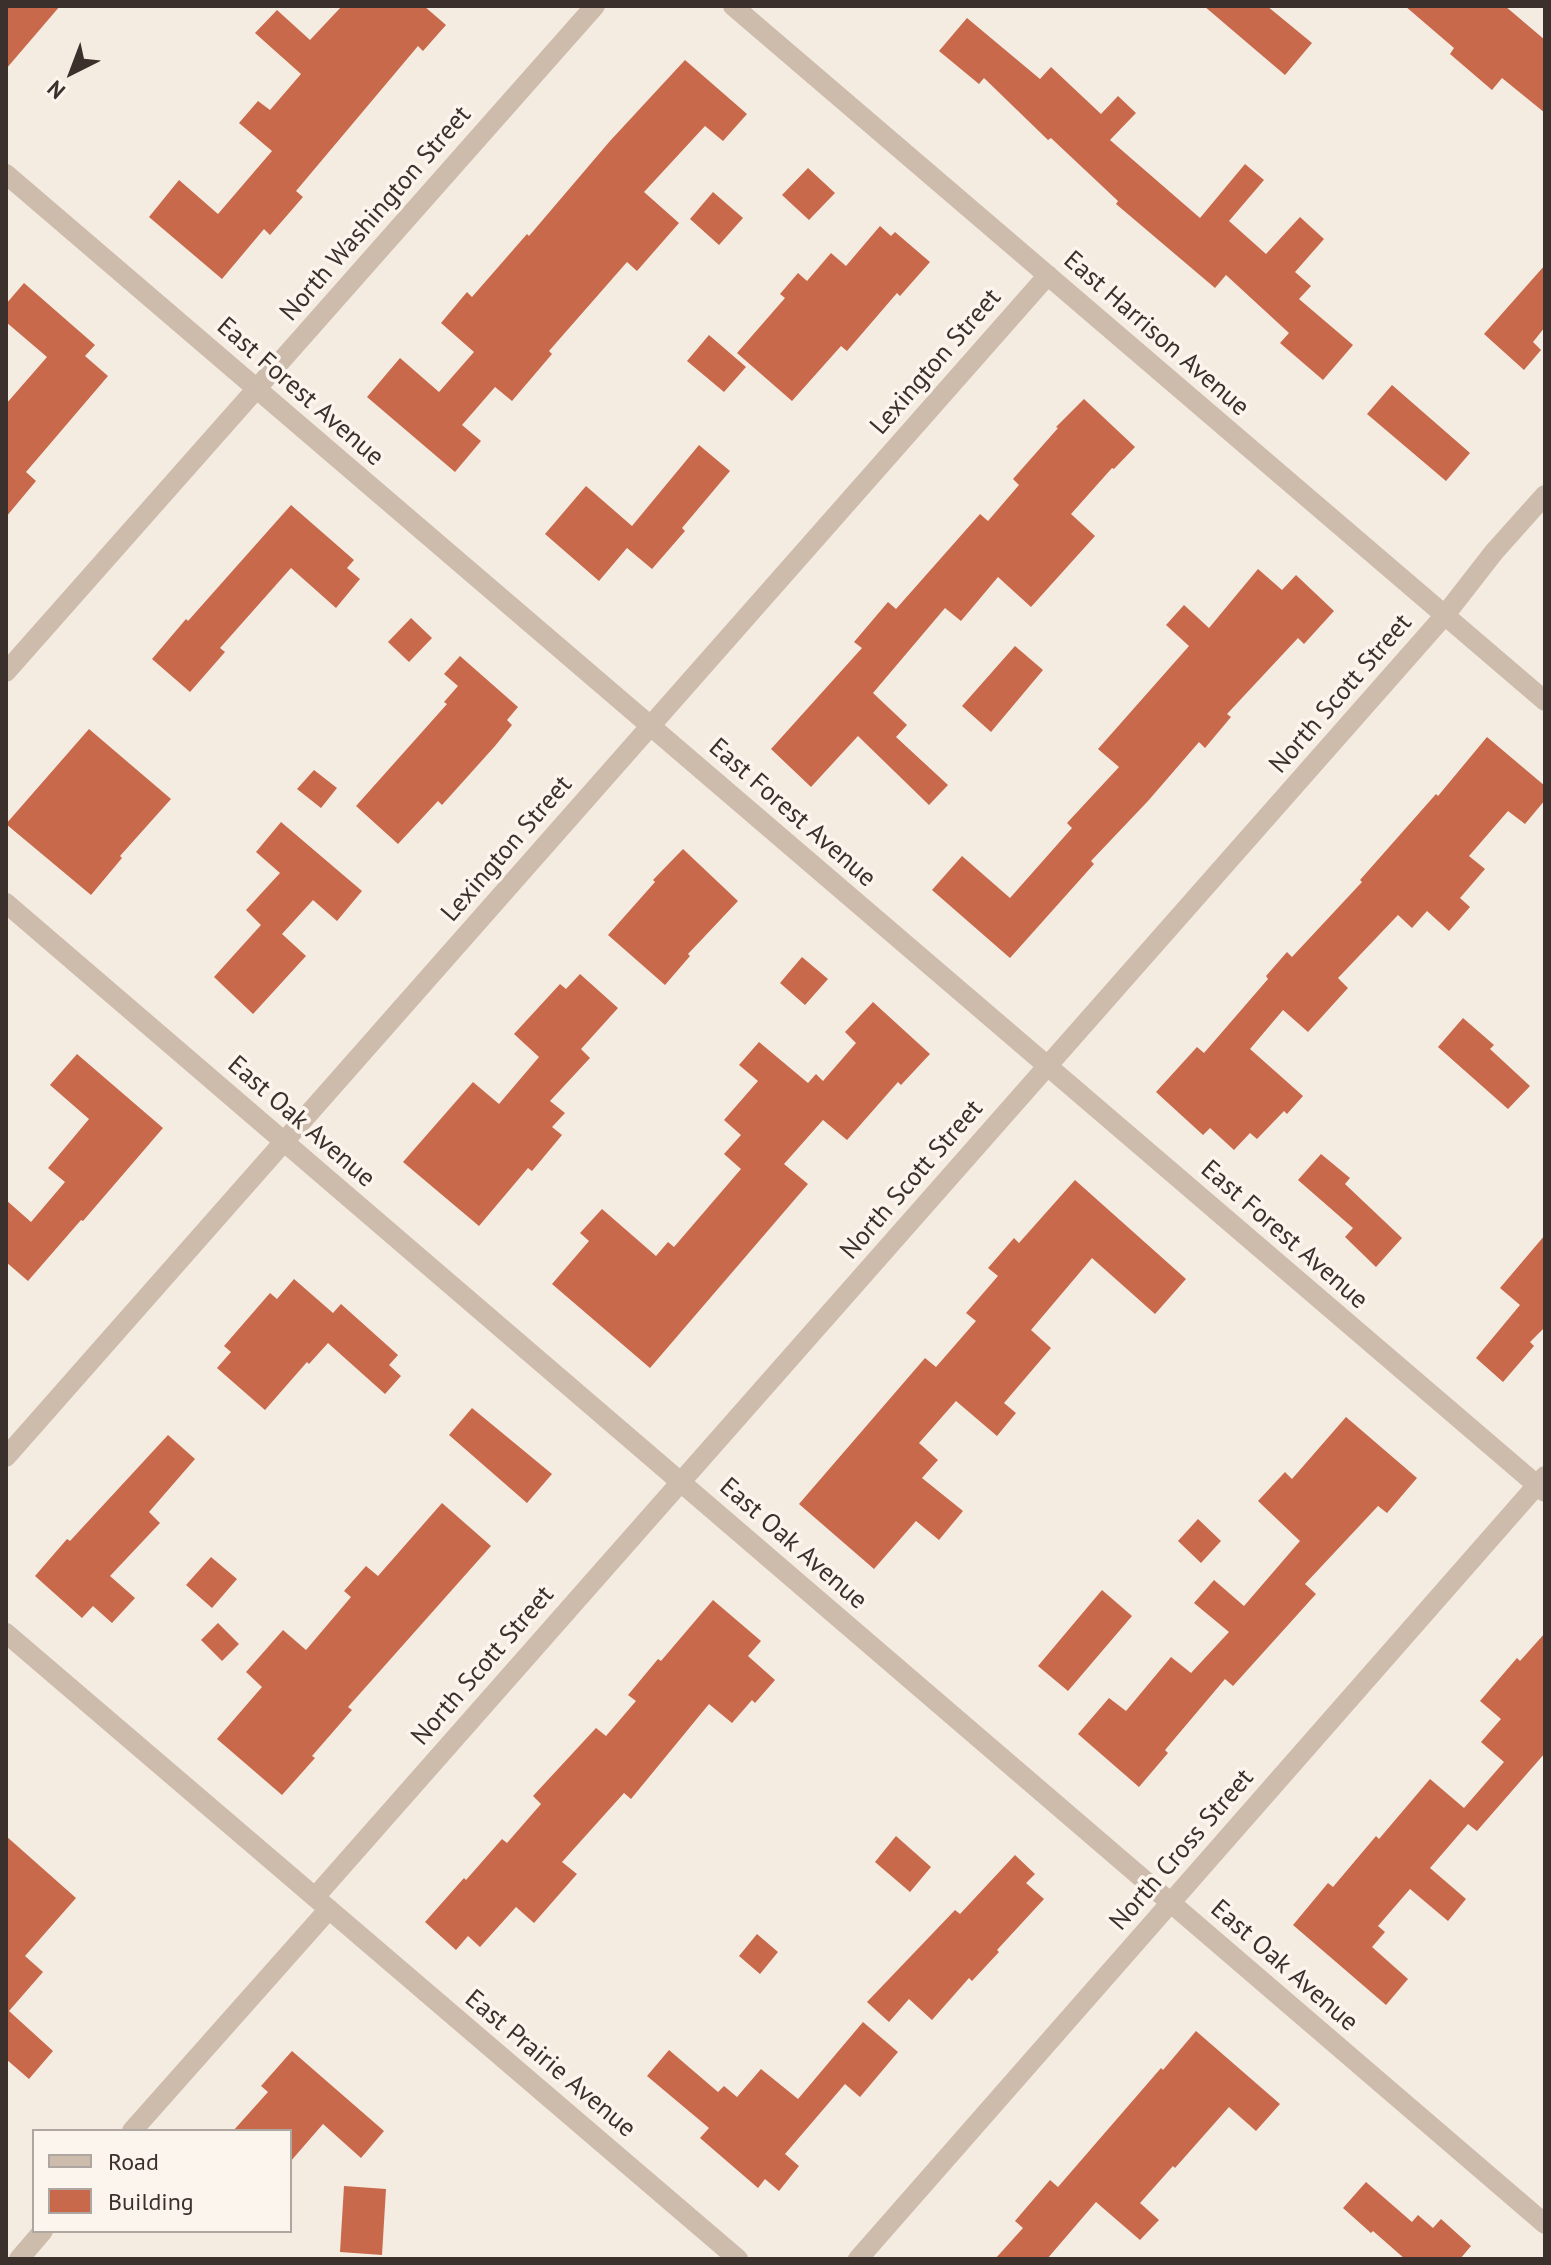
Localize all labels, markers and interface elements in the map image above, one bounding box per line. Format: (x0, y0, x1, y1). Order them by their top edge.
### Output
north arrow (32, 32, 112, 112)
text: N (41, 75, 71, 105)
street label: North Washington Street (274, 100, 478, 328)
street label: East Harrison Avenue (1057, 245, 1255, 423)
street label: Lexington Street (864, 283, 1008, 441)
street label: East Forest Avenue (210, 311, 390, 473)
street label: North Scott Street (1263, 608, 1419, 780)
street label: East Forest Avenue (702, 732, 882, 894)
street label: Lexington Street (435, 770, 579, 928)
street label: East Oak Avenue (221, 1050, 381, 1194)
street label: North Scott Street (834, 1094, 990, 1266)
street label: East Forest Avenue (1194, 1154, 1374, 1316)
street label: East Oak Avenue (713, 1472, 873, 1616)
street label: North Scott Street (405, 1580, 561, 1752)
street label: North Cross Street (1103, 1763, 1261, 1937)
street label: East Oak Avenue (1204, 1894, 1364, 2038)
street label: East Prairie Avenue (458, 1984, 642, 2144)
legend (32, 2129, 292, 2233)
text: Road (108, 2146, 159, 2177)
text: Building (108, 2186, 194, 2217)

